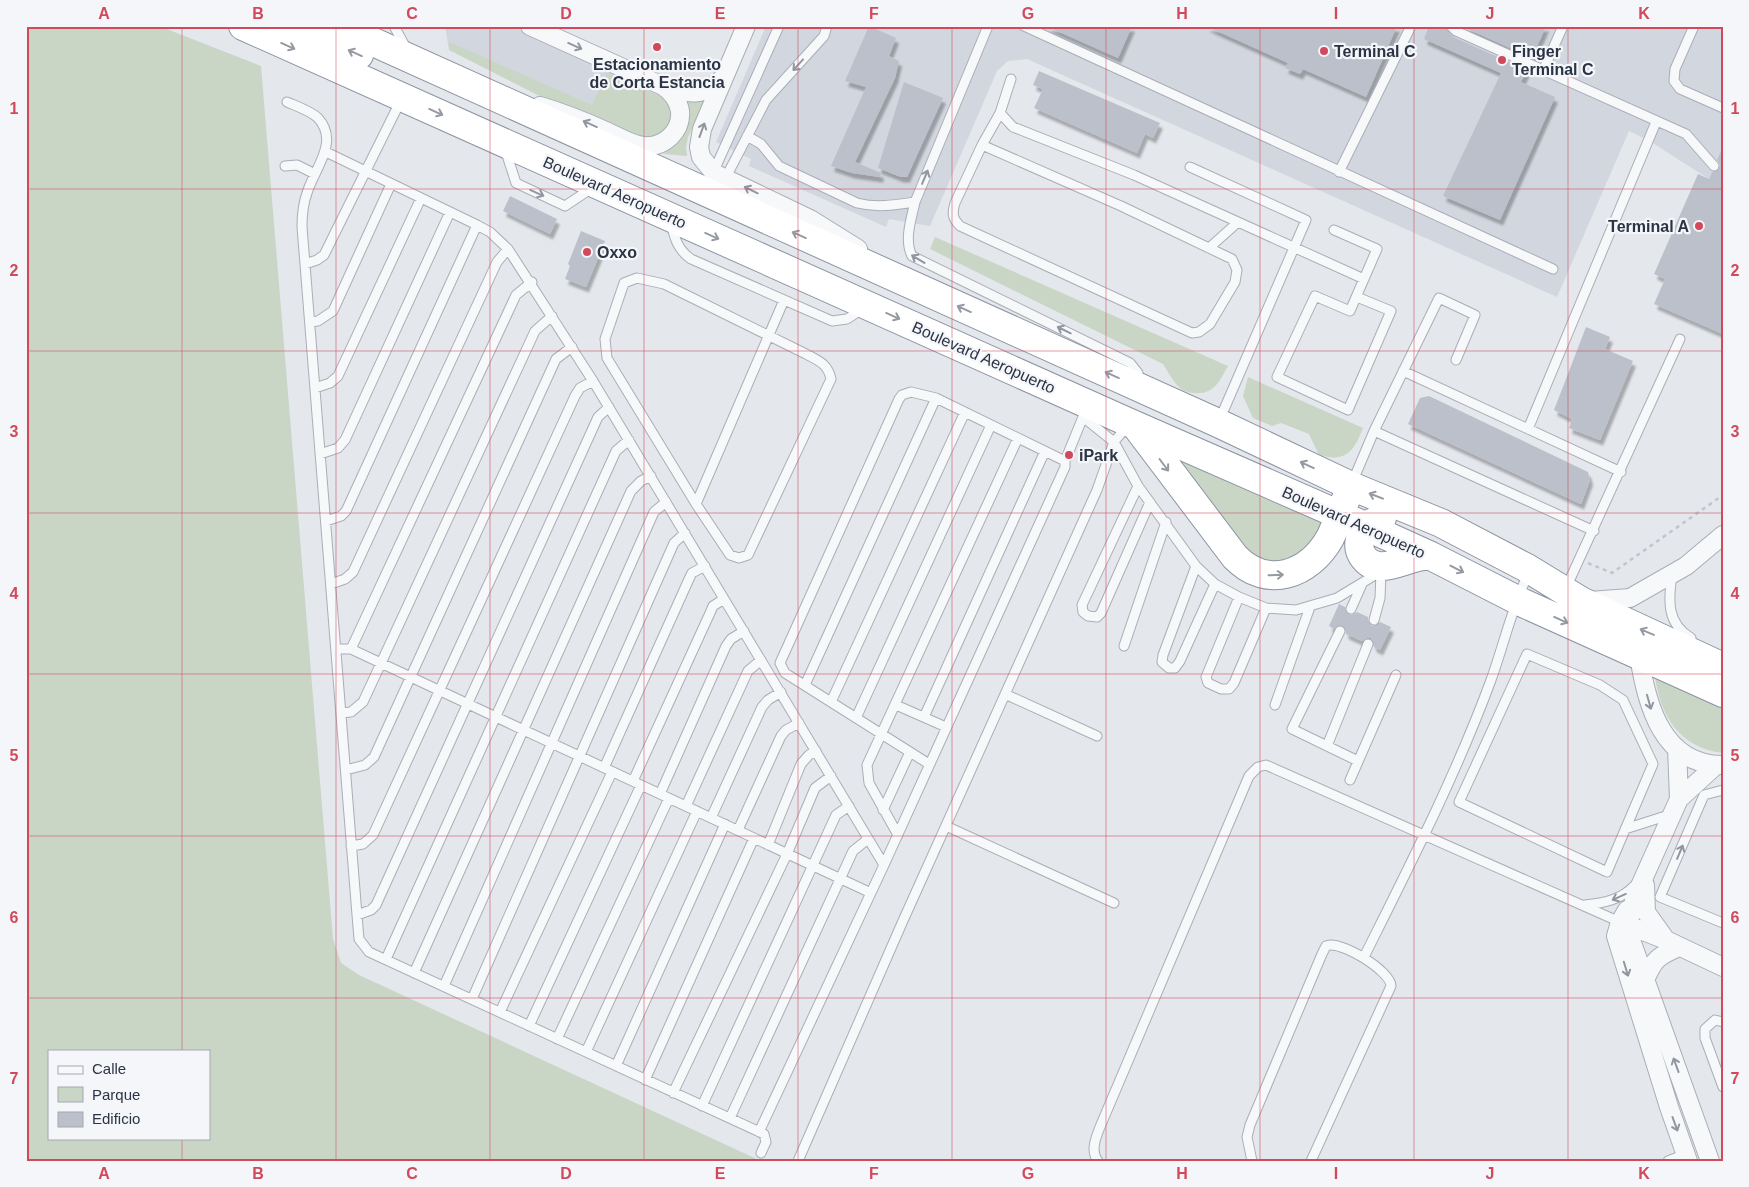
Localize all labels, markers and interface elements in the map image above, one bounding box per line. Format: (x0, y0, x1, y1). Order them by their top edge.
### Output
text: A (98, 5, 110, 22)
text: B (252, 5, 264, 22)
text: C (406, 5, 418, 22)
text: D (560, 5, 572, 22)
text: E (715, 5, 726, 22)
text: F (869, 5, 879, 22)
text: G (1022, 5, 1034, 22)
text: H (1176, 5, 1188, 22)
text: I (1334, 5, 1338, 22)
text: J (1486, 5, 1494, 22)
text: K (1638, 5, 1650, 22)
marker: Estacionamiento de Corta Estancia (651, 41, 663, 53)
one-way arrow (280, 42, 295, 52)
one-way arrow (567, 42, 582, 52)
place label: Terminal C (1334, 43, 1416, 60)
place label: Finger Terminal C (1512, 43, 1594, 78)
marker: Terminal C (1318, 45, 1330, 57)
one-way arrow (348, 48, 363, 57)
marker: Finger Terminal C (1496, 54, 1508, 66)
place label: Estacionamiento de Corta Estancia (589, 56, 725, 91)
one-way arrow (792, 58, 804, 71)
text: 1 (10, 100, 19, 117)
text: 1 (1731, 100, 1740, 117)
one-way arrow (428, 108, 443, 118)
one-way arrow (583, 119, 598, 129)
one-way arrow (698, 123, 707, 138)
street label: Boulevard Aeropuerto (541, 153, 689, 232)
one-way arrow (921, 170, 931, 185)
one-way arrow (744, 185, 759, 195)
one-way arrow (529, 188, 544, 198)
place label: Terminal A (1608, 218, 1689, 235)
marker: Terminal A (1693, 220, 1705, 232)
one-way arrow (792, 229, 807, 239)
one-way arrow (704, 231, 719, 241)
place label: Oxxo (597, 244, 637, 261)
marker: Oxxo (581, 246, 593, 258)
one-way arrow (912, 253, 926, 263)
text: 2 (10, 262, 19, 279)
text: 2 (1731, 262, 1740, 279)
one-way arrow (957, 303, 972, 313)
one-way arrow (885, 312, 900, 321)
street label: Boulevard Aeropuerto (910, 318, 1058, 397)
one-way arrow (1057, 325, 1072, 335)
one-way arrow (1105, 370, 1120, 380)
text: 3 (10, 423, 19, 440)
text: 3 (1731, 423, 1740, 440)
place label: iPark (1079, 447, 1118, 464)
marker: iPark (1063, 449, 1075, 461)
one-way arrow (1159, 458, 1170, 471)
one-way arrow (1300, 460, 1315, 469)
street label: Boulevard Aeropuerto (1280, 483, 1428, 562)
one-way arrow (1369, 491, 1385, 500)
one-way arrow (1449, 565, 1464, 574)
one-way arrow (1267, 570, 1283, 580)
text: 4 (10, 585, 19, 602)
text: 4 (1731, 585, 1740, 602)
one-way arrow (1553, 616, 1568, 626)
one-way arrow (1640, 627, 1655, 637)
one-way arrow (1644, 694, 1654, 710)
text: 5 (10, 747, 19, 764)
text: 5 (1731, 747, 1740, 764)
one-way arrow (1675, 845, 1685, 860)
one-way arrow (1612, 892, 1627, 902)
text: 6 (10, 909, 19, 926)
text: 6 (1731, 909, 1740, 926)
one-way arrow (1622, 960, 1631, 976)
legend (48, 1050, 210, 1140)
one-way arrow (1671, 1058, 1680, 1074)
text: Calle (92, 1060, 126, 1077)
text: 7 (10, 1070, 19, 1087)
text: 7 (1731, 1070, 1740, 1087)
text: Parque (92, 1086, 140, 1103)
text: Edificio (92, 1110, 140, 1127)
one-way arrow (1671, 1115, 1680, 1131)
text: A (98, 1165, 110, 1182)
text: B (252, 1165, 264, 1182)
text: C (406, 1165, 418, 1182)
text: D (560, 1165, 572, 1182)
text: E (715, 1165, 726, 1182)
text: F (869, 1165, 879, 1182)
text: G (1022, 1165, 1034, 1182)
text: H (1176, 1165, 1188, 1182)
text: I (1334, 1165, 1338, 1182)
text: J (1486, 1165, 1494, 1182)
text: K (1638, 1165, 1650, 1182)

